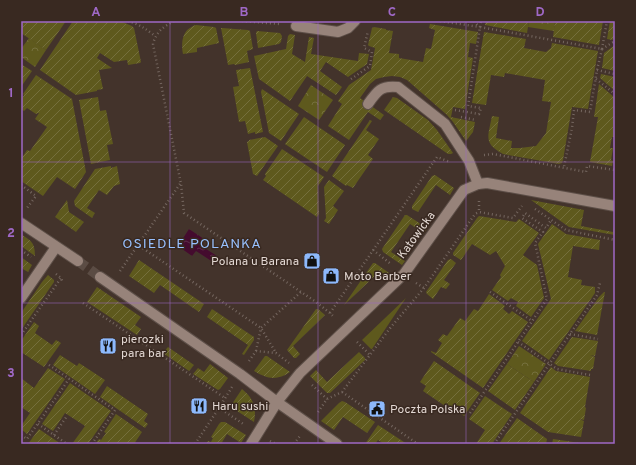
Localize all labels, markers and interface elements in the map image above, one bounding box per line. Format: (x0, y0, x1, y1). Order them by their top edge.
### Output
text: A (91, 5, 101, 21)
text: B (240, 5, 249, 21)
text: C (388, 5, 396, 21)
text: D (535, 5, 545, 21)
text: 1 (8, 86, 14, 102)
street label: Katowicka (394, 209, 439, 262)
text: 2 (7, 226, 15, 242)
district label: OSIEDLE POLANKA (122, 236, 262, 253)
shop icon: Polana u Barana (302, 251, 322, 271)
place label: Polana u Barana (211, 254, 299, 270)
shop icon: Moto Barber (321, 266, 341, 286)
place label: Moto Barber (344, 269, 412, 285)
place label: pierozki para bar (121, 332, 166, 362)
restaurant icon: pierozki para bar (98, 336, 118, 356)
text: 3 (7, 366, 15, 382)
restaurant icon: Haru sushi (189, 396, 209, 416)
place label: Haru sushi (212, 399, 268, 415)
public building icon: Poczta Polska (367, 399, 387, 419)
place label: Poczta Polska (390, 402, 465, 418)

